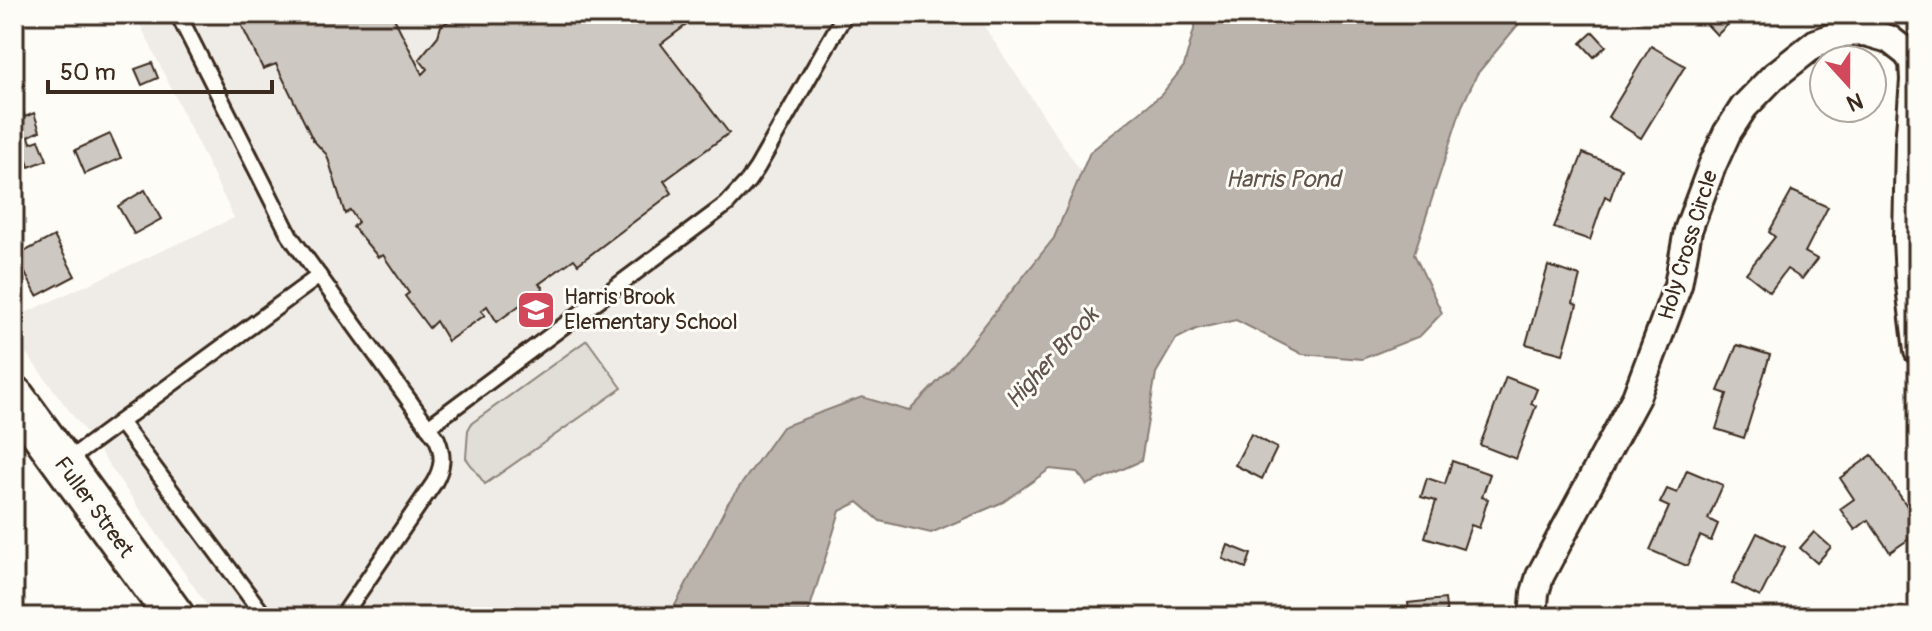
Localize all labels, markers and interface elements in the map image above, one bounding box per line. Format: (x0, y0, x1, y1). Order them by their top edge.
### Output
scale bar (48, 44, 272, 94)
north arrow (1808, 44, 1888, 124)
text: 50 m (60, 58, 116, 87)
text: N (1843, 86, 1867, 118)
water label: Harris Pond (1226, 165, 1344, 194)
street label: Holy Cross Circle (1652, 167, 1724, 323)
place label: Harris Brook Elementary School (564, 283, 738, 336)
school or university icon: Harris Brook Elementary School (515, 289, 557, 331)
water label: Higher Brook (999, 300, 1106, 415)
street label: Fuller Street (48, 451, 140, 563)

